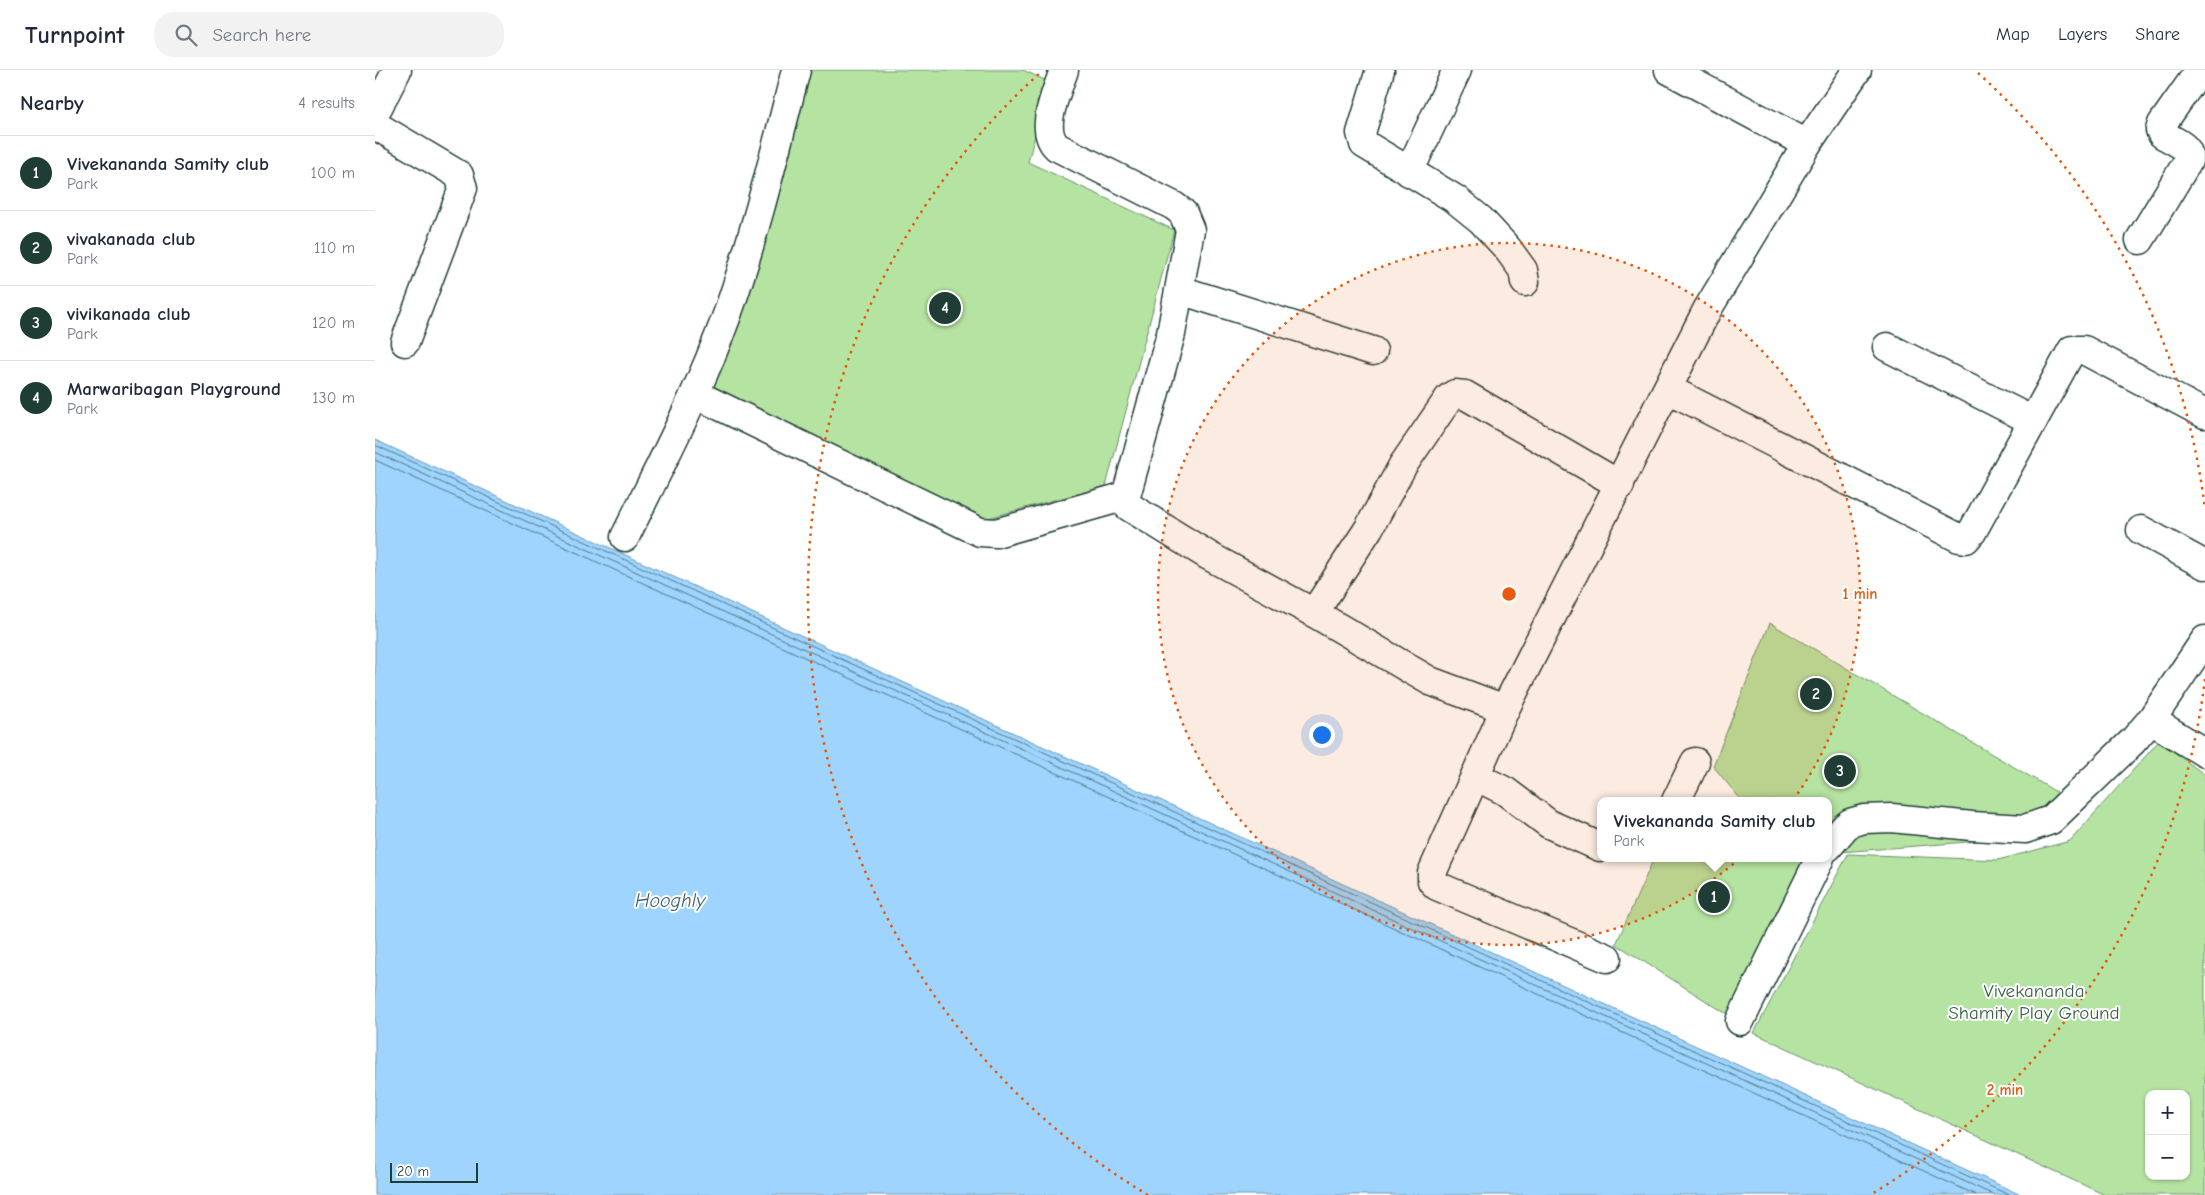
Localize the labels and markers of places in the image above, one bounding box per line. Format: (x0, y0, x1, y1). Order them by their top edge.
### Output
pin: 4 (929, 289, 961, 327)
centre of rings (1500, 585, 1518, 603)
pin: 2 (1800, 675, 1832, 713)
pin: 3 (1824, 752, 1856, 790)
pin: 1 (1698, 878, 1730, 916)

